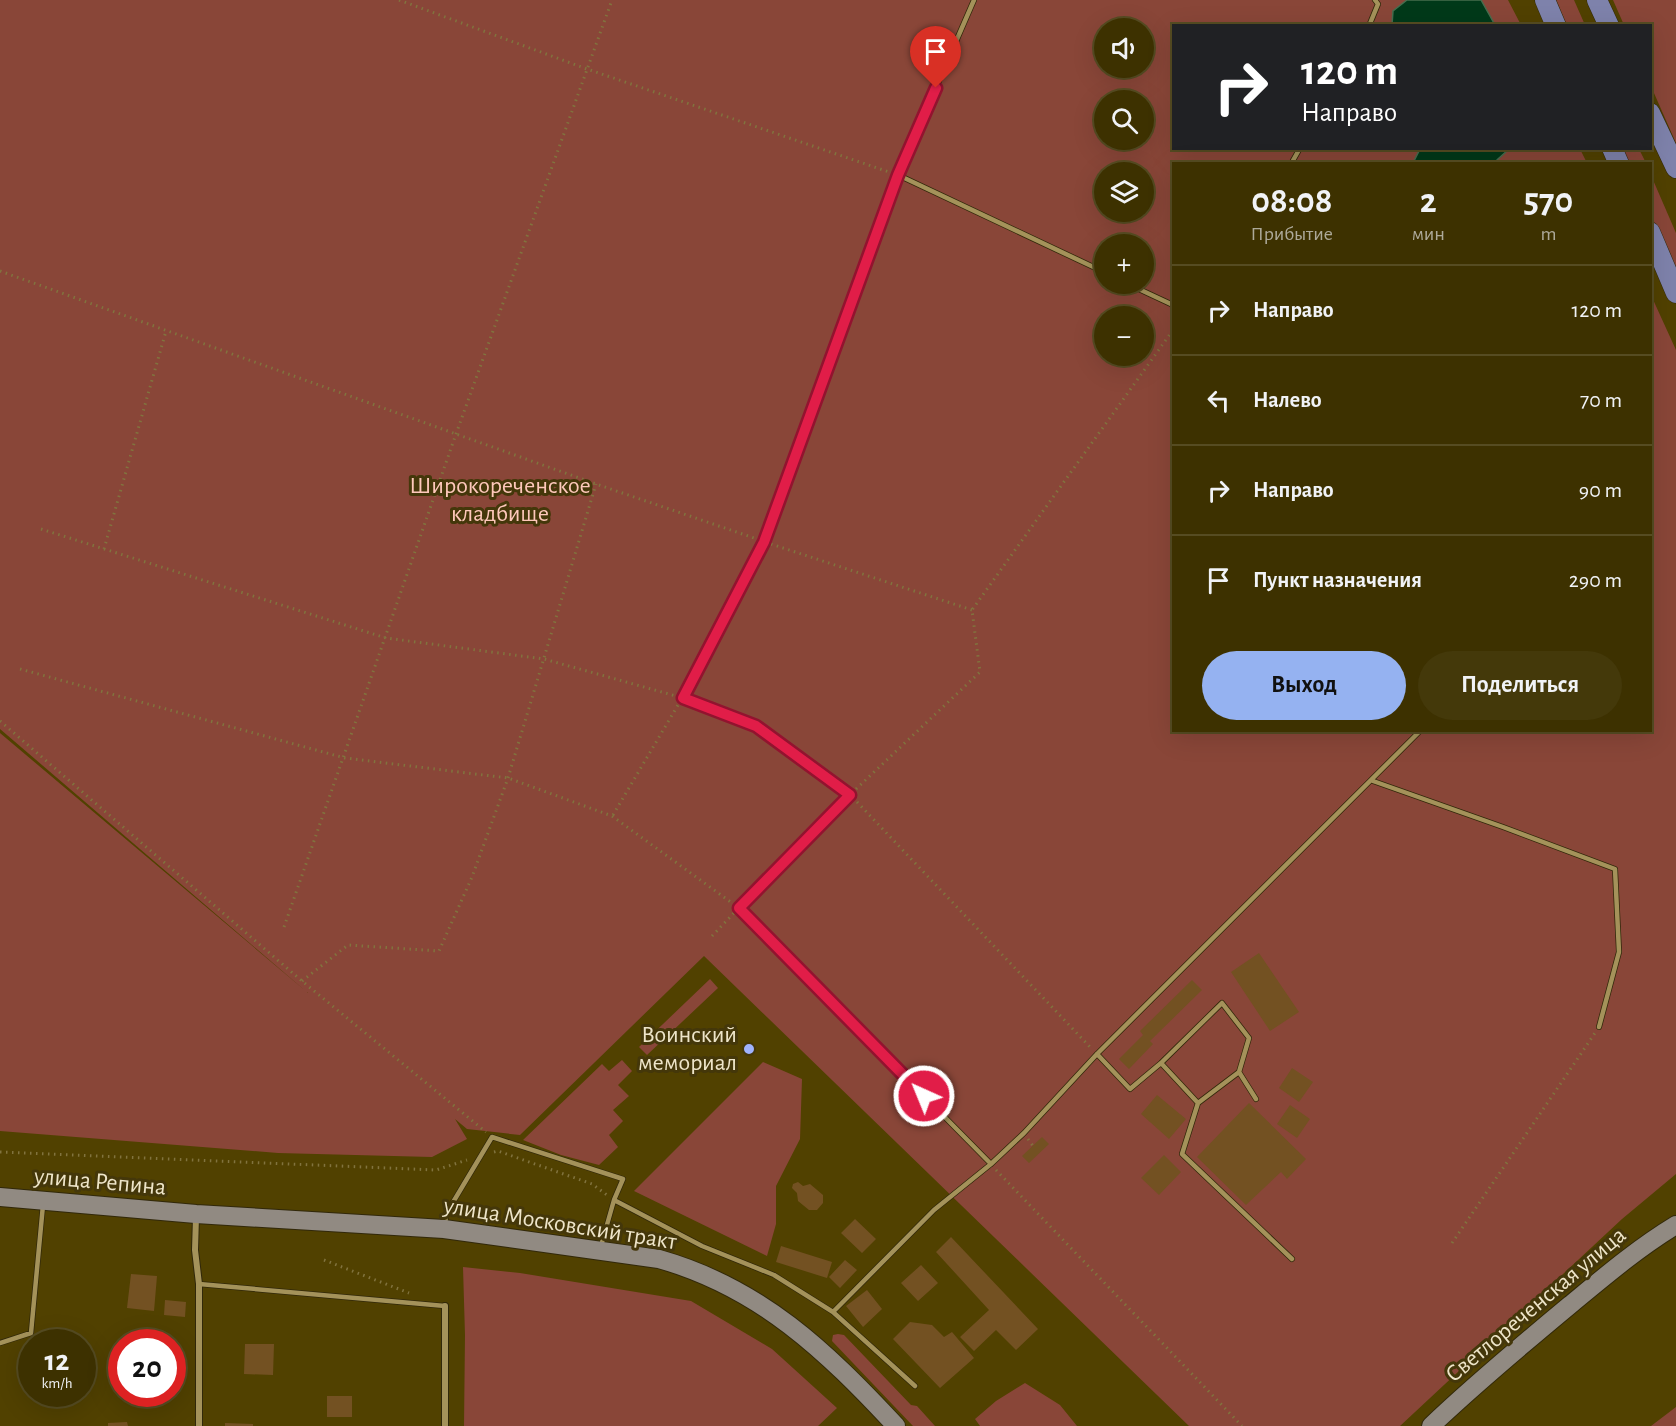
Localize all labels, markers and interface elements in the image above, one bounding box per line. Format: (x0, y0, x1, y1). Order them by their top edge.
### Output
map controls (1094, 18, 1154, 366)
button: sound (1094, 18, 1154, 78)
pin (910, 26, 961, 88)
icon: arrive (919, 35, 952, 68)
icon: right (1202, 48, 1280, 126)
text: 120 m (1301, 50, 1398, 92)
button: search (1094, 90, 1154, 150)
text: Направо (1301, 99, 1397, 126)
button: layers (1094, 162, 1154, 222)
text: 08:08 (1251, 183, 1332, 219)
text: 2 (1420, 183, 1437, 219)
text: 570 (1523, 183, 1573, 219)
text: Прибытие (1251, 224, 1333, 244)
text: мин (1412, 224, 1445, 244)
text: m (1540, 224, 1556, 244)
button: + (1094, 234, 1154, 294)
icon: right (1202, 294, 1235, 327)
text: Направо (1253, 299, 1334, 321)
text: 120 m (1572, 299, 1622, 321)
button: − (1094, 306, 1154, 366)
icon: left (1202, 384, 1235, 417)
text: Налево (1253, 389, 1322, 411)
text: 70 m (1580, 389, 1622, 411)
park label: Широкореченское кладбище (409, 474, 591, 526)
icon: right (1202, 474, 1235, 507)
text: Направо (1253, 479, 1334, 501)
text: 90 m (1579, 479, 1622, 501)
icon: arrive (1202, 564, 1235, 597)
text: Пункт назначения (1253, 569, 1422, 591)
text: 290 m (1569, 569, 1622, 591)
button: Выход (1202, 651, 1406, 720)
button: Поделиться (1418, 651, 1622, 720)
place label: Воинский мемориал (638, 1023, 737, 1075)
marker: Воинский мемориал (742, 1042, 756, 1056)
position arrow (892, 1064, 956, 1128)
street label: улица Репина (32, 1164, 167, 1200)
street label: улица Московский тракт (441, 1194, 678, 1254)
street label: Светлореченская улица (1441, 1223, 1631, 1387)
speed limit sign: 20 (108, 1329, 186, 1407)
text: 12 (45, 1346, 69, 1376)
text: km/h (42, 1376, 72, 1391)

